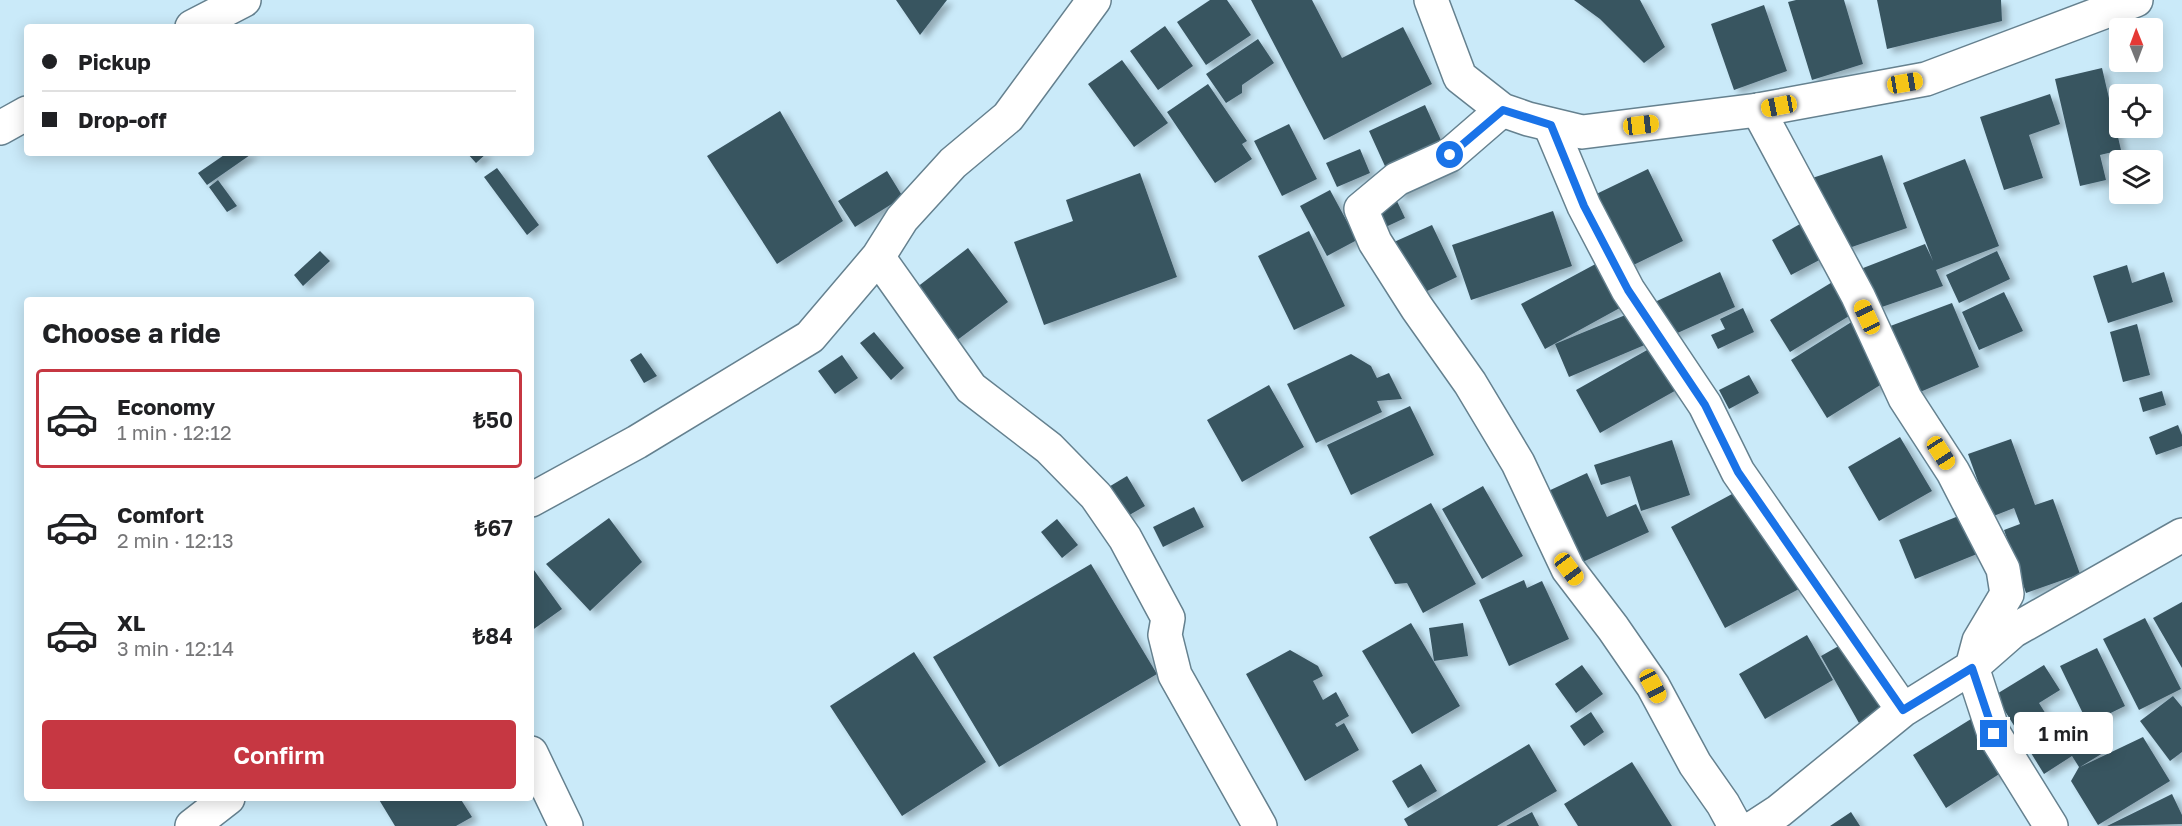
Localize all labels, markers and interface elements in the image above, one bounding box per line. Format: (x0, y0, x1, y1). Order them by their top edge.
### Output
north arrow (2109, 18, 2163, 72)
map controls (2109, 18, 2163, 204)
text: Pickup (78, 48, 151, 75)
car (1886, 71, 1924, 95)
button: locate (2109, 84, 2163, 138)
car (1760, 94, 1798, 118)
text: Drop-off (78, 106, 167, 133)
car (1622, 114, 1660, 136)
route start (1436, 141, 1463, 168)
button: layers (2109, 150, 2163, 204)
car (1851, 297, 1883, 337)
text: Choose a ride (42, 317, 221, 349)
icon: car (45, 392, 99, 446)
text: Economy (117, 393, 215, 420)
text: ₺50 (473, 406, 513, 433)
text: 1 min · 12:12 (117, 420, 232, 444)
car (1924, 433, 1958, 473)
icon: car (45, 500, 99, 554)
text: Comfort (117, 501, 204, 528)
text: ₺67 (475, 514, 513, 541)
text: 2 min · 12:13 (117, 528, 234, 552)
car (1551, 549, 1587, 589)
icon: car (45, 608, 99, 662)
text: XL (117, 609, 145, 636)
text: ₺84 (473, 622, 513, 649)
text: 3 min · 12:14 (117, 636, 234, 660)
car (1637, 666, 1669, 706)
callout: 1 min (2015, 713, 2114, 755)
button: Confirm (42, 720, 516, 789)
route end (1980, 720, 2007, 747)
text: 1 min (2038, 721, 2089, 745)

